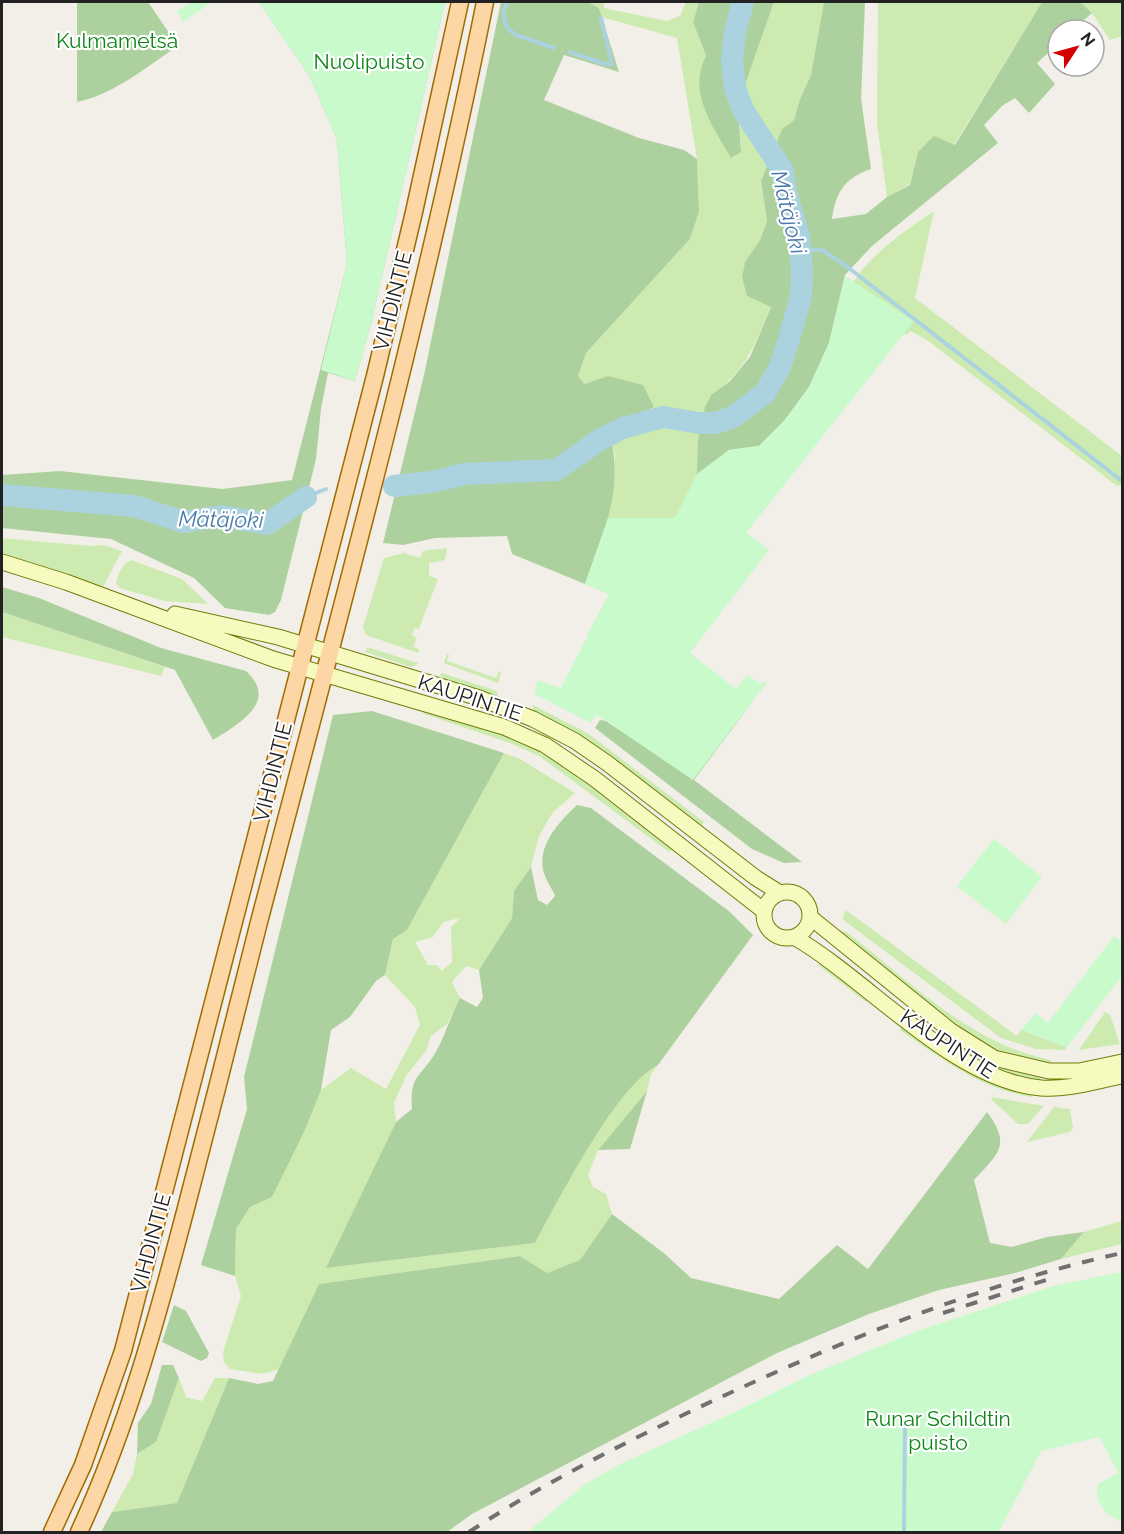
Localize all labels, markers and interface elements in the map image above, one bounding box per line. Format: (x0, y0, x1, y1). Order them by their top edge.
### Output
north arrow (1046, 18, 1106, 78)
park label: Kulmametsä (56, 28, 178, 53)
text: N (1076, 29, 1099, 50)
park label: Nuolipuisto (314, 49, 424, 74)
water label: Mätäjoki (766, 167, 812, 258)
street label: VIHDINTIE (368, 248, 417, 353)
water label: Mätäjoki (178, 505, 265, 533)
street label: KAUPINTIE (415, 669, 525, 726)
street label: VIHDINTIE (248, 719, 297, 824)
street label: KAUPINTIE (896, 1004, 1000, 1084)
street label: VIHDINTIE (125, 1190, 176, 1295)
park label: Runar Schildtin puisto (865, 1406, 1011, 1455)

